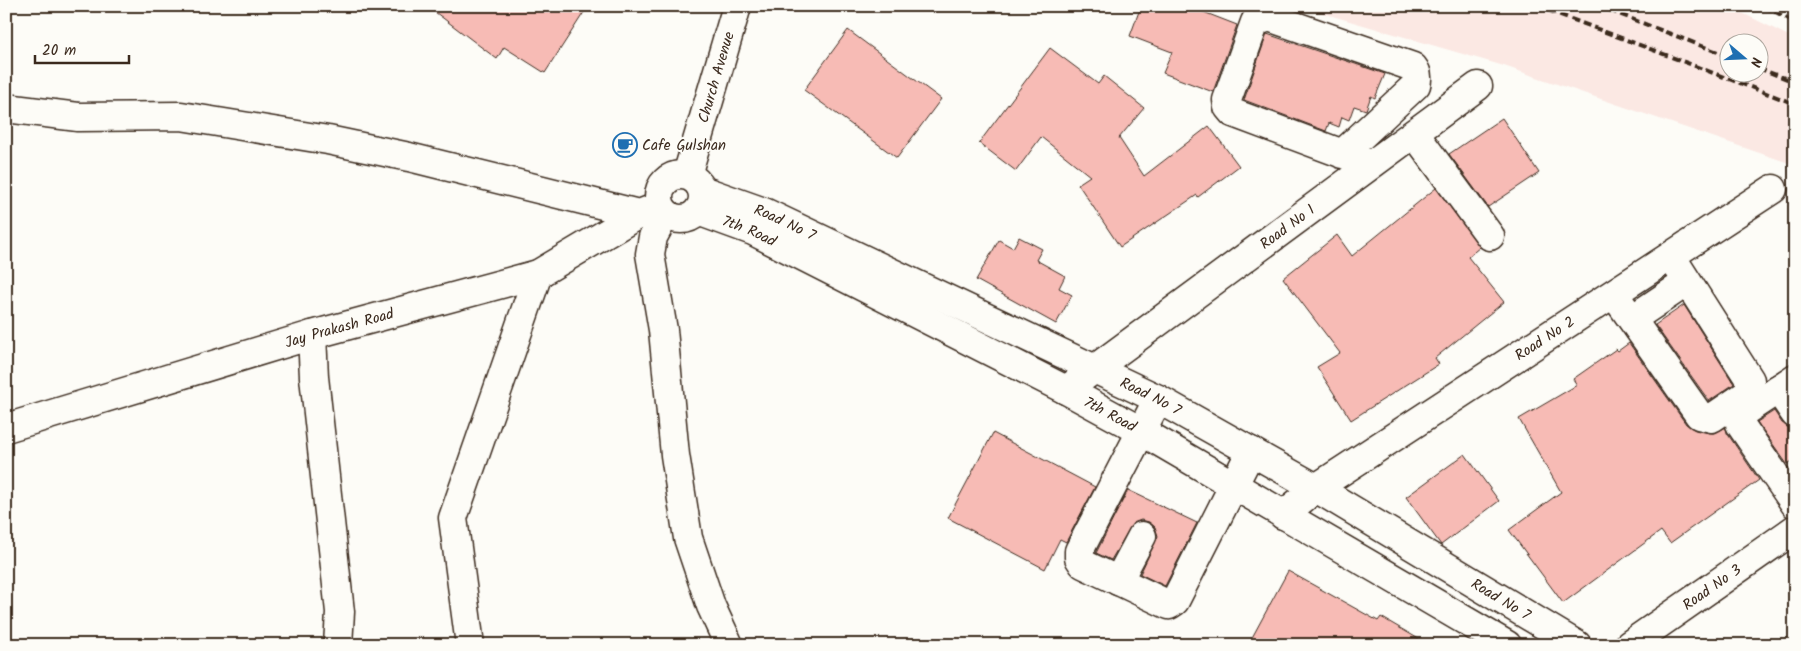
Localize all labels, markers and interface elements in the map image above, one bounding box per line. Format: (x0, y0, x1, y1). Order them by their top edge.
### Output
street label: Church Avenue (692, 29, 742, 126)
scale bar (35, 32, 129, 64)
north arrow (1718, 32, 1768, 82)
text: 20 m (42, 39, 76, 63)
text: N (1743, 54, 1767, 70)
cafe icon: Cafe Gulshan (612, 132, 638, 158)
place label: Cafe Gulshan (642, 134, 726, 158)
street label: Road No 7 (750, 198, 820, 248)
street label: Road No 1 (1255, 199, 1321, 256)
street label: 7th Road (719, 210, 781, 254)
street label: Jay Prakash Road (282, 302, 397, 356)
street label: Road No 2 (1510, 311, 1580, 368)
street label: Road No 7 (1115, 372, 1186, 423)
street label: 7th Road (1079, 391, 1141, 439)
street label: Road No 3 (1678, 559, 1747, 617)
street label: Road No 7 (1466, 573, 1536, 628)

